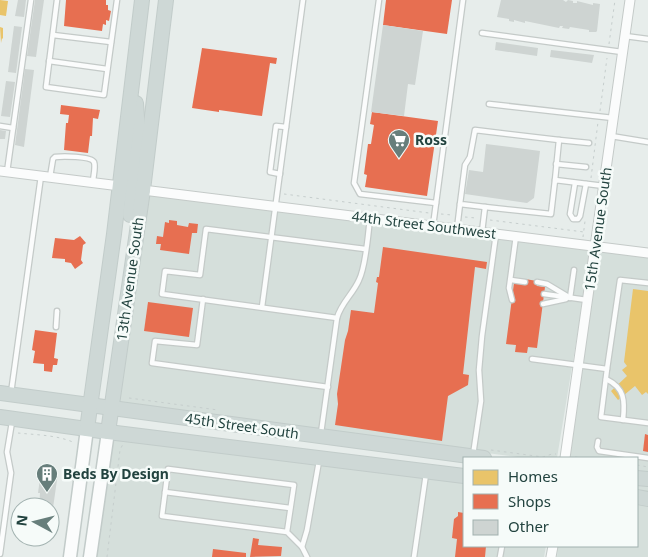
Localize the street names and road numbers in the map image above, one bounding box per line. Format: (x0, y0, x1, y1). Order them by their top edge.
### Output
street label: 15th Avenue South (579, 166, 616, 292)
street label: 44th Street Southwest (351, 206, 497, 243)
street label: 13th Avenue South (111, 216, 148, 342)
street label: 45th Street South (184, 408, 300, 443)

